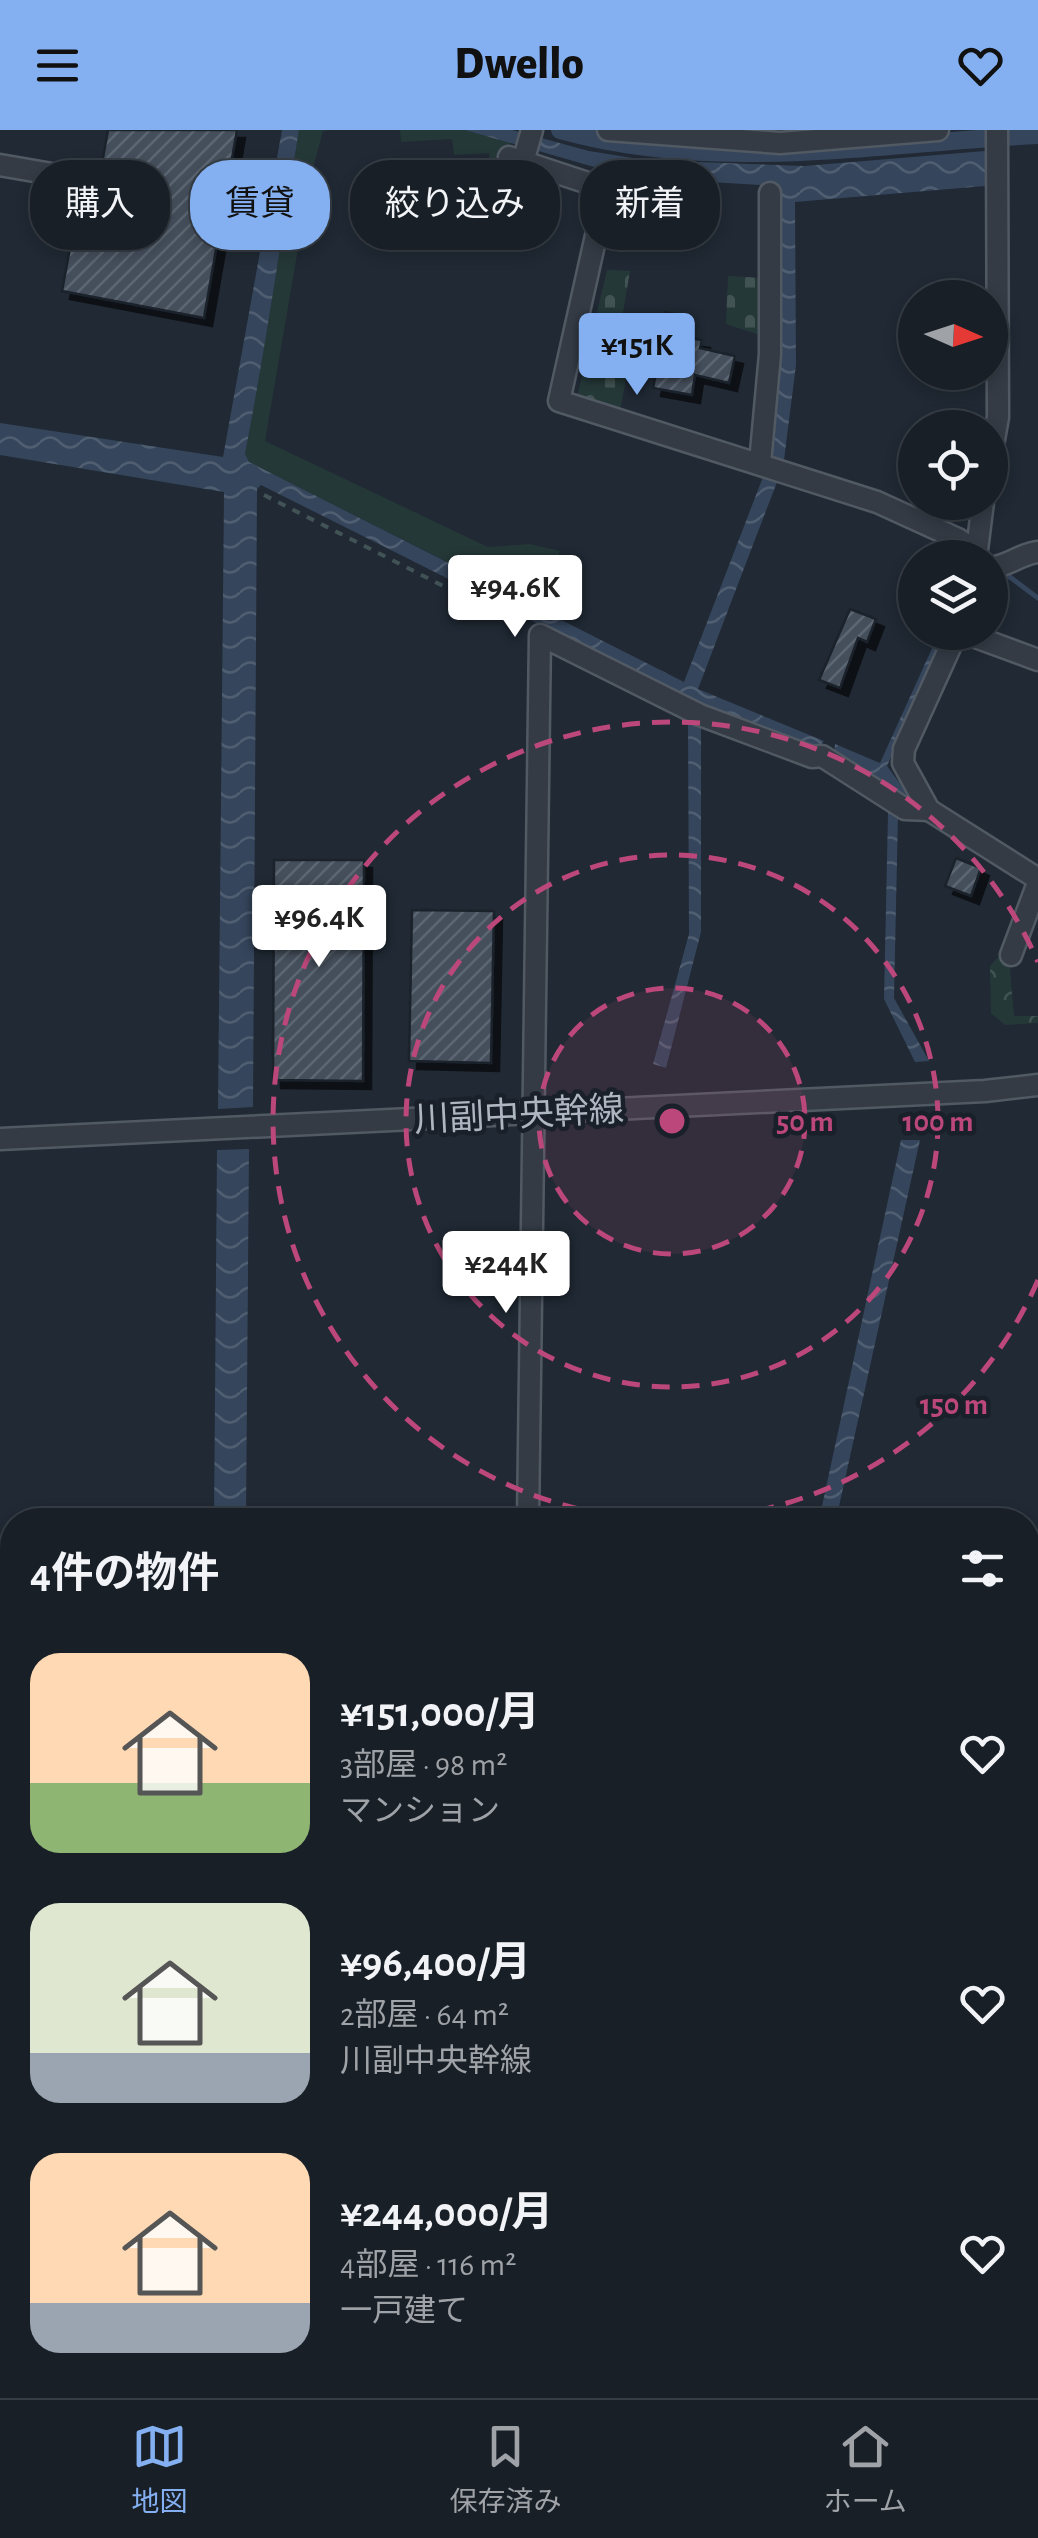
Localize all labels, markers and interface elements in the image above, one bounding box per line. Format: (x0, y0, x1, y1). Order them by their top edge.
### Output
icon: menu (30, 38, 85, 93)
icon: heart (953, 38, 1008, 93)
text: Dwello (454, 42, 584, 87)
chip: 購入 (30, 160, 170, 250)
chip: 賃貸 (190, 160, 330, 250)
chip: 絞り込み (350, 160, 560, 250)
chip: 新着 (580, 160, 720, 250)
north arrow (898, 280, 1008, 390)
map controls (898, 280, 1008, 650)
pin: ¥151K (567, 313, 707, 398)
text: ¥151K (601, 329, 673, 361)
button: locate (898, 410, 1008, 520)
button: layers (898, 540, 1008, 650)
pin: ¥94.6K (434, 555, 596, 640)
text: ¥94.6K (470, 571, 560, 603)
pin: ¥96.4K (238, 885, 400, 970)
text: ¥96.4K (274, 901, 364, 933)
street label: 川副中央幹線 (413, 1091, 625, 1138)
centre of rings (654, 1103, 690, 1139)
text: 50 m (776, 1107, 834, 1137)
text: 100 m (903, 1107, 973, 1137)
pin: ¥244K (436, 1231, 576, 1316)
text: ¥244K (465, 1247, 547, 1279)
text: 150 m (920, 1390, 988, 1420)
icon: filters (955, 1541, 1010, 1596)
text: 4件の物件 (30, 1553, 219, 1595)
text: ¥151,000/月 (340, 1692, 540, 1734)
icon: home (110, 1693, 230, 1813)
icon: heart (955, 1726, 1010, 1781)
text: 3部屋 · 98 m² (340, 1749, 507, 1781)
text: マンション (340, 1795, 500, 1827)
text: ¥96,400/月 (340, 1942, 531, 1984)
icon: home (110, 1943, 230, 2063)
icon: heart (955, 1976, 1010, 2031)
text: 2部屋 · 64 m² (340, 1999, 509, 2031)
text: 川副中央幹線 (340, 2045, 532, 2077)
text: ¥244,000/月 (340, 2192, 553, 2234)
icon: home (110, 2193, 230, 2313)
icon: heart (955, 2226, 1010, 2281)
text: 4部屋 · 116 m² (340, 2249, 516, 2281)
text: 一戸建て (340, 2295, 468, 2327)
tab: 地図 (131, 2419, 187, 2520)
tab: 保存済み (449, 2419, 561, 2520)
tab: ホーム (824, 2419, 907, 2520)

